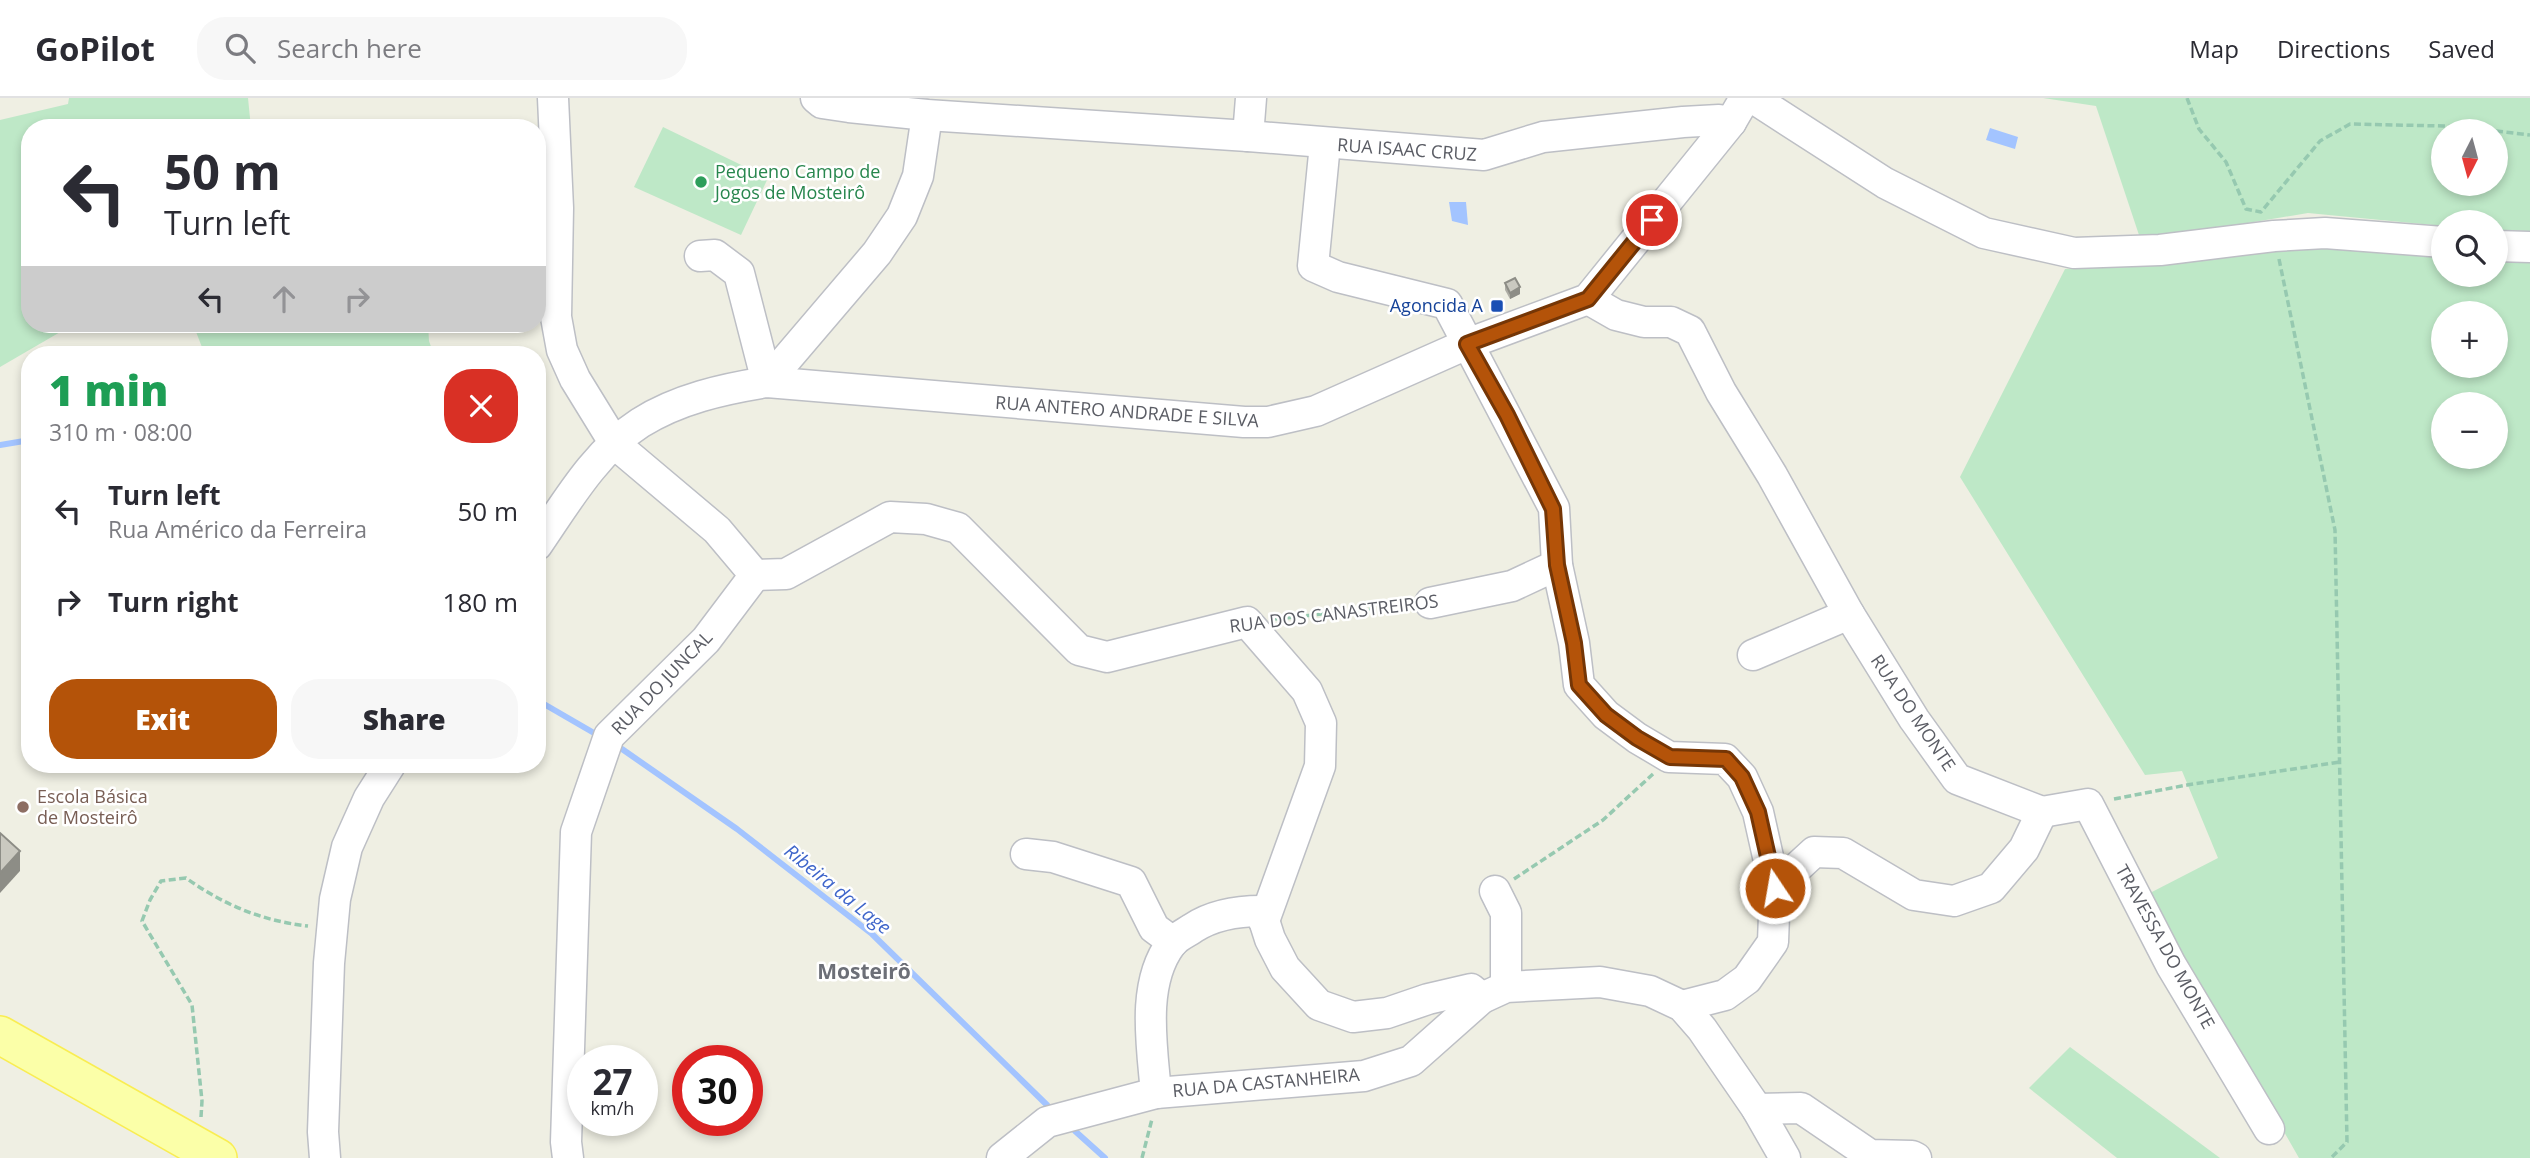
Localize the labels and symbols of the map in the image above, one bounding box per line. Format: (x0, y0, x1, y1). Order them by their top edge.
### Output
north arrow (2431, 119, 2508, 196)
street label: RUA ISAAC CRUZ (1336, 132, 1478, 166)
place label: Pequeno Campo de Jogos de Mosteirô (713, 159, 880, 204)
marker: Pequeno Campo de Jogos de Mosteirô (693, 174, 709, 190)
pin (1622, 190, 1682, 250)
place label: Agoncida A (1390, 293, 1484, 317)
marker: Agoncida A (1489, 298, 1505, 314)
street label: RUA ANTERO ANDRADE E SILVA (994, 390, 1260, 432)
street label: RUA DOS CANASTREIROS (1228, 588, 1440, 638)
street label: RUA DO JUNCAL (606, 625, 717, 739)
street label: RUA DO MONTE (1866, 649, 1962, 775)
place label: Escola Básica de Mosteirô (37, 784, 148, 829)
marker: Escola Básica de Mosteirô (15, 799, 31, 815)
water label: Ribeira da Lage (779, 838, 897, 940)
position arrow (1738, 851, 1812, 925)
street label: TRAVESSA DO MONTE (2111, 860, 2221, 1033)
district label: Mosteirô (817, 957, 911, 985)
speed limit sign: 30 (672, 1045, 763, 1136)
street label: RUA DA CASTANHEIRA (1171, 1062, 1361, 1102)

